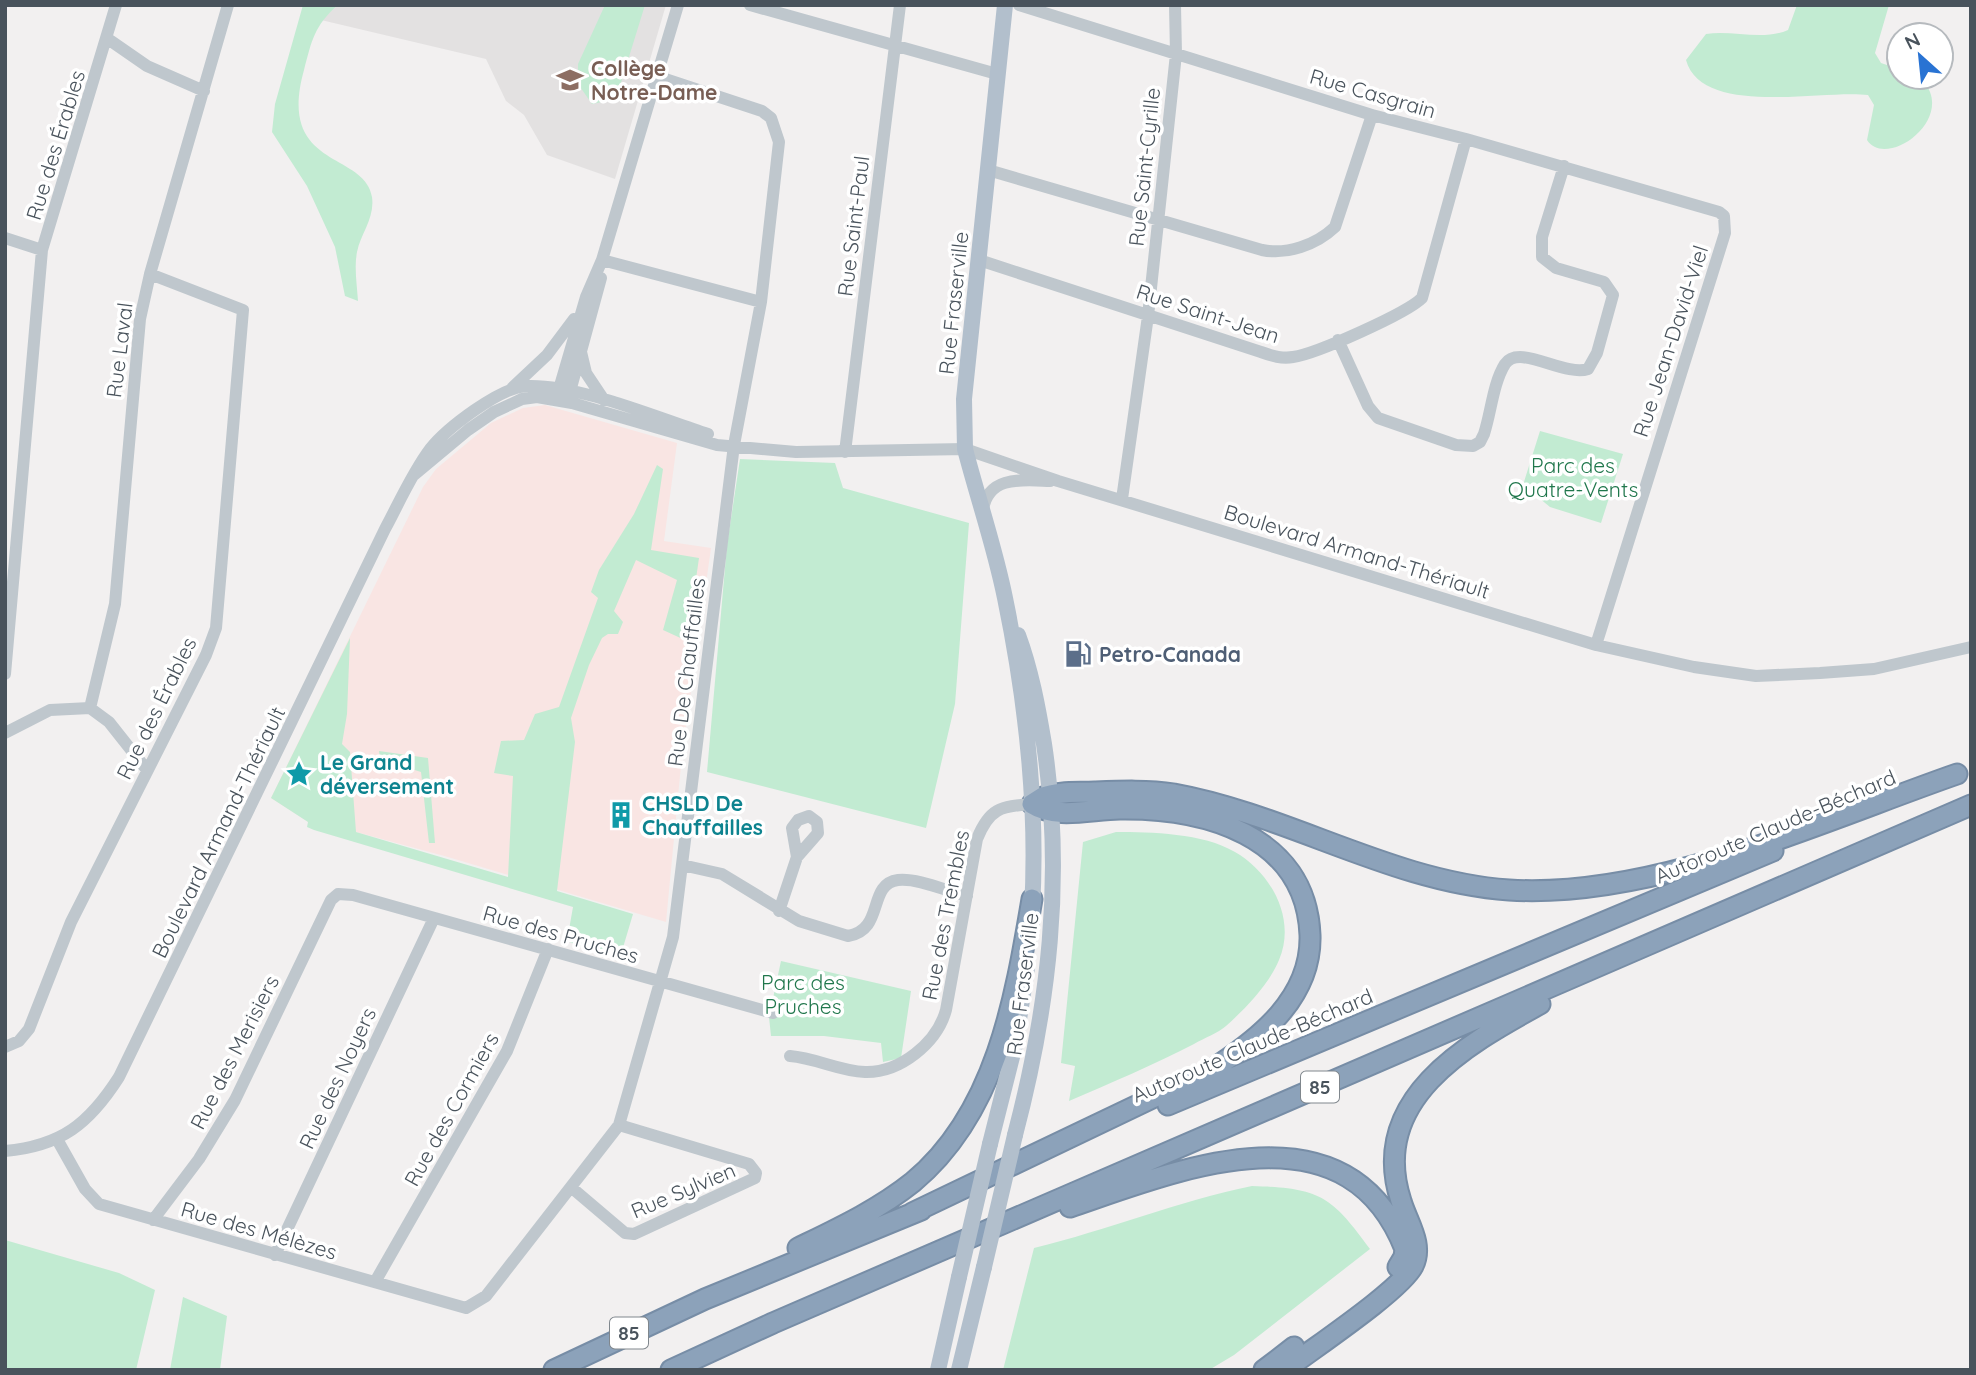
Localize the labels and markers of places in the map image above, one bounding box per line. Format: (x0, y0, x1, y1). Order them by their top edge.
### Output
place label: Collège Notre-Dame (591, 55, 717, 105)
school or university icon: Collège Notre-Dame (555, 65, 585, 95)
fuel station icon: Petro-Canada (1063, 639, 1093, 669)
place label: Petro-Canada (1099, 641, 1241, 667)
place label: Le Grand déversement (320, 749, 454, 799)
place icon: Le Grand déversement (284, 759, 314, 789)
place label: CHSLD De Chauffailles (642, 790, 763, 840)
building icon: CHSLD De Chauffailles (606, 800, 636, 830)

